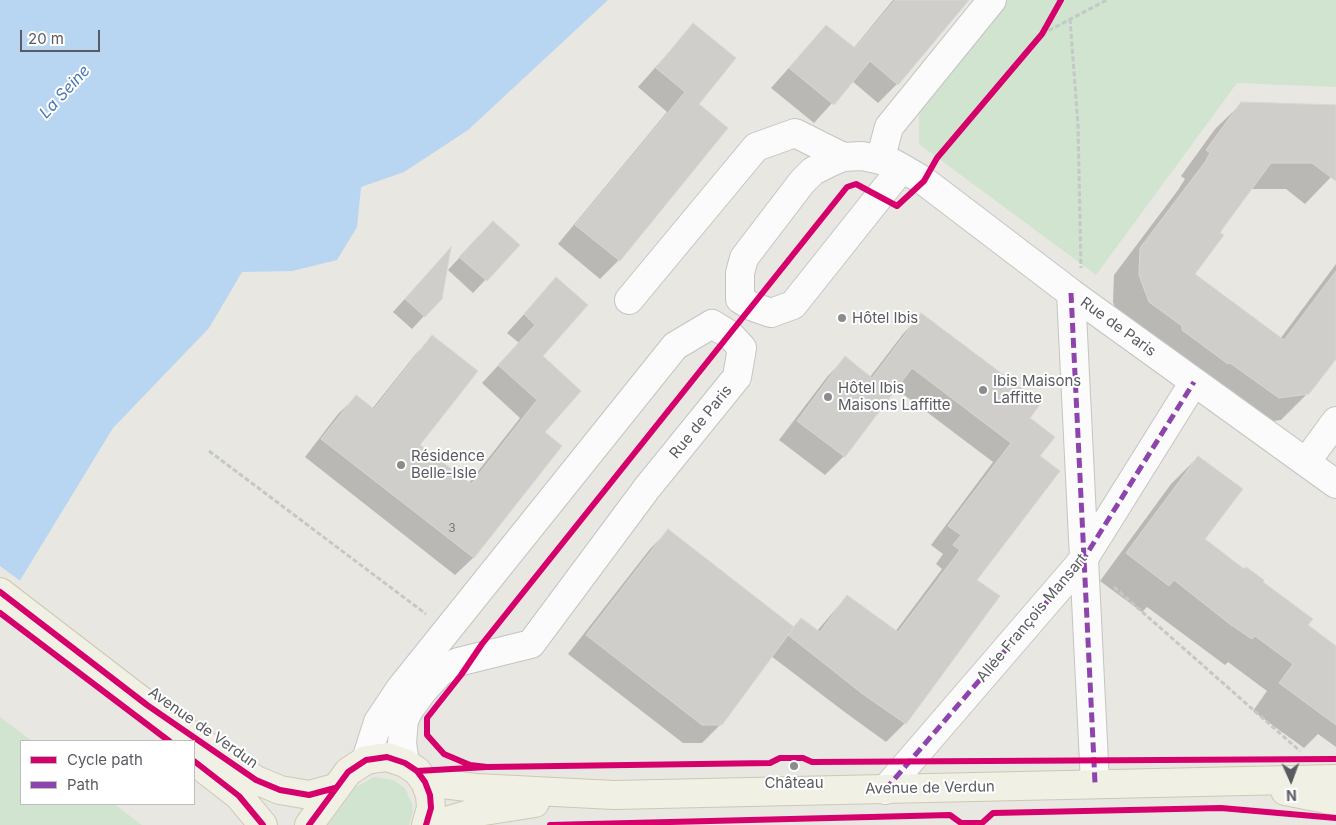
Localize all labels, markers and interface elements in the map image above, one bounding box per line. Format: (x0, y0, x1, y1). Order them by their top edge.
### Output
scale bar (22, 20, 102, 52)
text: 20 m (28, 29, 64, 48)
water label: La Seine (36, 62, 94, 122)
street label: Rue de Paris (1077, 294, 1159, 360)
place label: Hôtel Ibis (852, 309, 918, 327)
marker: Hôtel Ibis (836, 312, 848, 324)
place label: Ibis Maisons Laffitte (993, 372, 1081, 407)
place label: Hôtel Ibis Maisons Laffitte (838, 379, 951, 414)
street label: Rue de Paris (666, 382, 736, 462)
marker: Ibis Maisons Laffitte (977, 384, 989, 396)
marker: Hôtel Ibis Maisons Laffitte (822, 391, 834, 403)
place label: Résidence Belle-Isle (411, 447, 485, 482)
marker: Résidence Belle-Isle (395, 459, 407, 471)
house number: 3 (448, 521, 456, 535)
street label: Allée François Mansart (973, 550, 1091, 686)
street label: Avenue de Verdun (145, 683, 261, 773)
legend (20, 740, 195, 805)
text: Cycle path (67, 750, 143, 769)
north arrow (1266, 755, 1316, 805)
marker: Château (788, 760, 800, 772)
place label: Château (764, 774, 824, 792)
text: Path (67, 775, 99, 794)
street label: Avenue de Verdun (865, 778, 995, 798)
text: N (1286, 787, 1297, 804)

